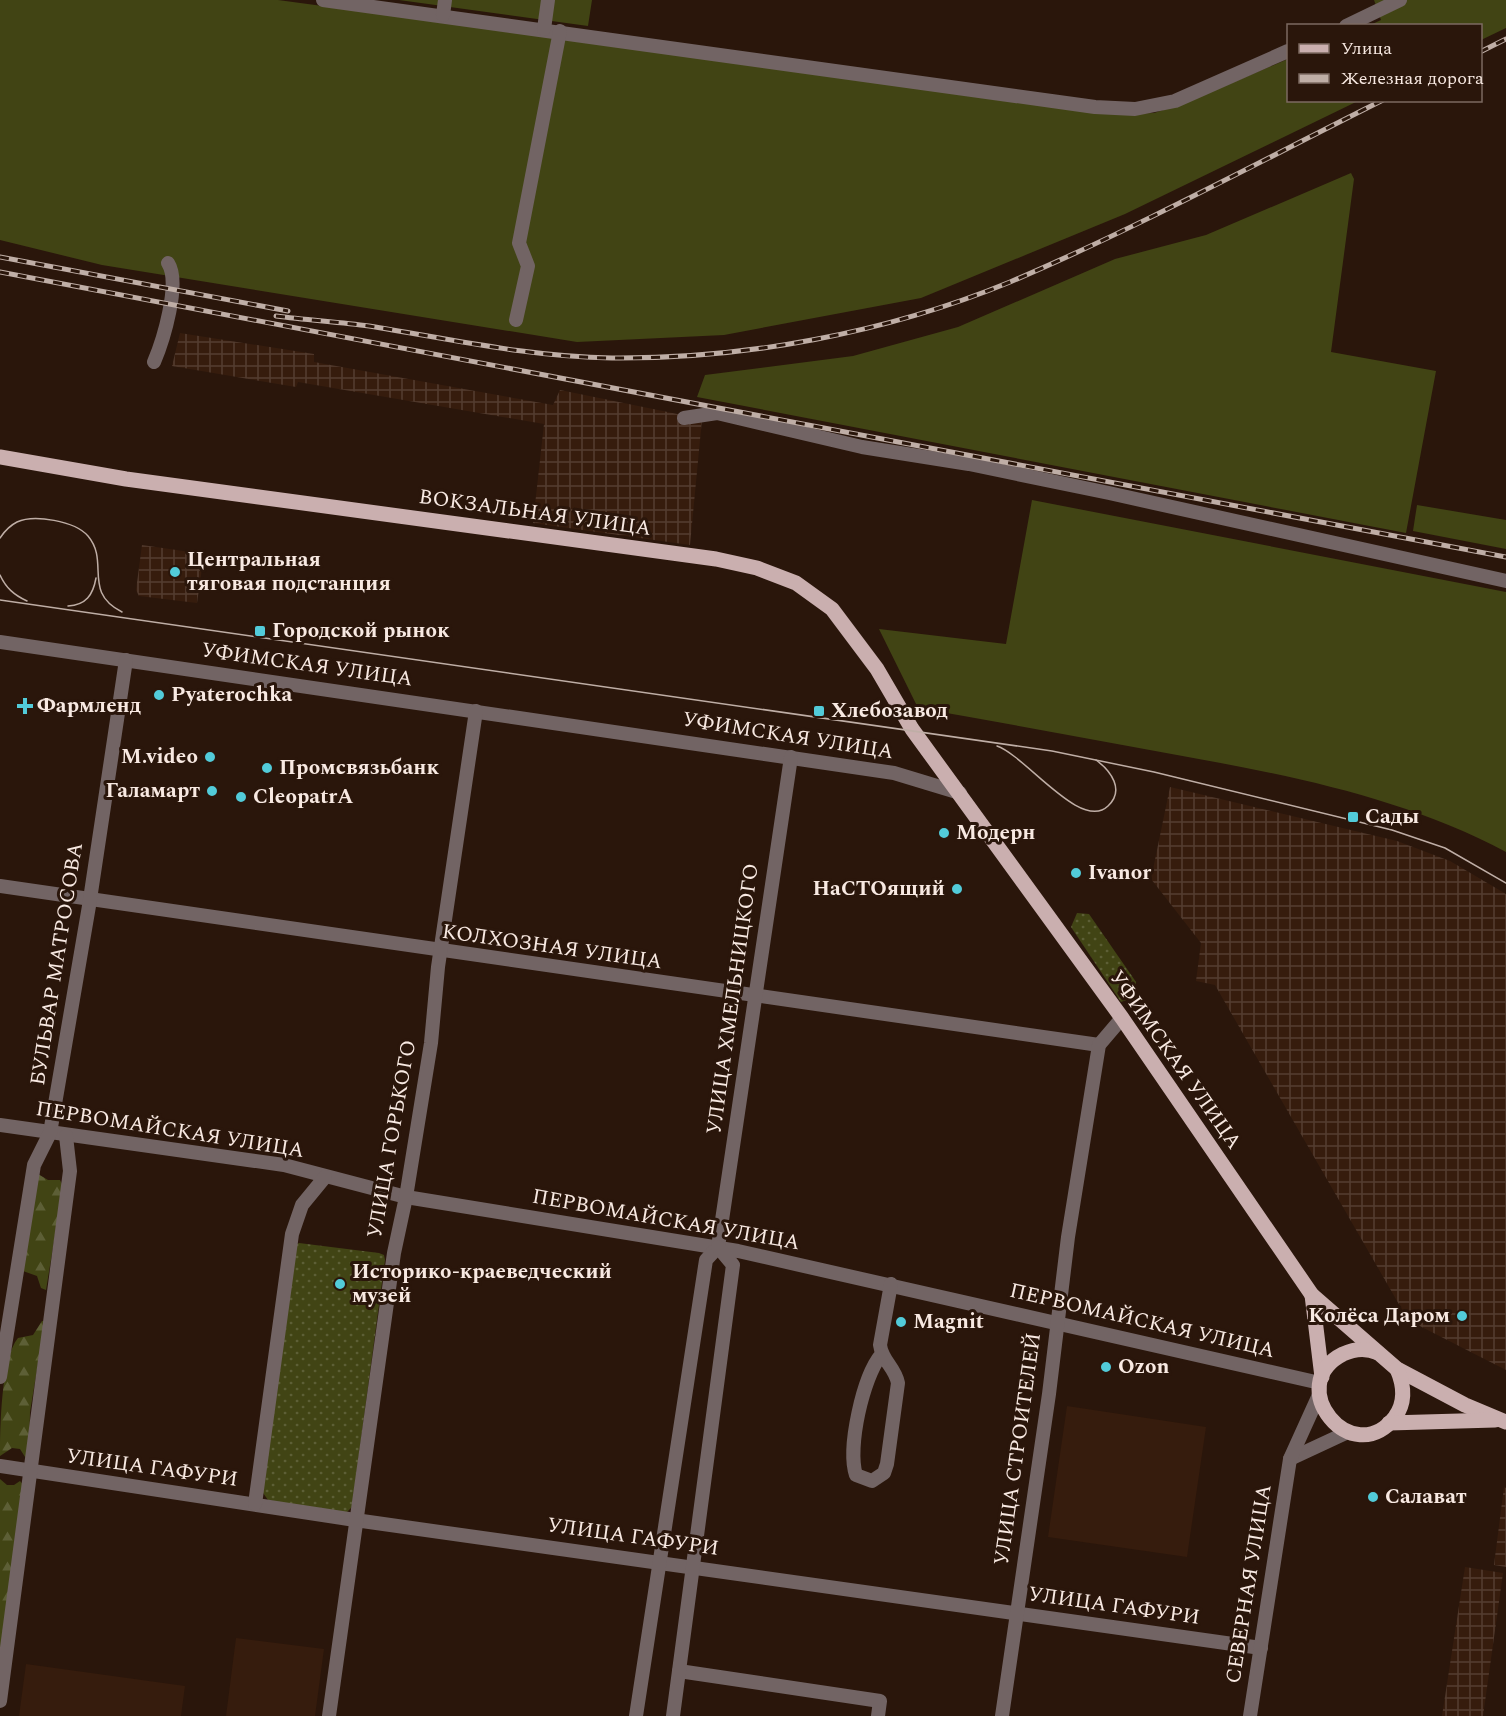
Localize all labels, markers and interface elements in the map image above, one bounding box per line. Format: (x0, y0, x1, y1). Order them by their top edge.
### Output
legend (1287, 24, 1482, 102)
text: Улица (1341, 35, 1392, 62)
text: Железная дорога (1341, 65, 1484, 92)
street label: ВОКЗАЛЬНАЯ УЛИЦА (417, 481, 654, 545)
place label: Центральная тяговая подстанция (187, 544, 391, 600)
marker: Центральная тяговая подстанция (168, 565, 182, 579)
place label: Городской рынок (272, 615, 450, 647)
marker: Городской рынок (253, 624, 267, 638)
street label: УФИМСКАЯ УЛИЦА (199, 634, 415, 696)
place label: Pyaterochka (171, 679, 293, 711)
marker: Pyaterochka (152, 688, 166, 702)
place label: Фармленд (37, 690, 141, 722)
place label: Хлебозавод (831, 695, 948, 727)
marker: Фармленд (18, 699, 32, 713)
street label: УФИМСКАЯ УЛИЦА (680, 704, 896, 769)
marker: Хлебозавод (812, 704, 826, 718)
place label: M.video (121, 741, 198, 773)
marker: M.video (203, 750, 217, 764)
place label: Промсвязьбанк (279, 752, 439, 784)
marker: Промсвязьбанк (260, 761, 274, 775)
place label: Галамарт (106, 775, 200, 807)
place label: CleopatrA (253, 781, 354, 813)
marker: Галамарт (205, 784, 219, 798)
marker: CleopatrA (234, 790, 248, 804)
place label: Сады (1365, 801, 1419, 833)
marker: Сады (1346, 810, 1360, 824)
place label: Модерн (956, 817, 1036, 849)
marker: Модерн (937, 826, 951, 840)
street label: БУЛЬВАР МАТРОСОВА (22, 840, 92, 1088)
place label: Ivanor (1088, 857, 1151, 889)
street label: УЛИЦА ХМЕЛЬНИЦКОГО (698, 861, 768, 1137)
marker: Ivanor (1069, 866, 1083, 880)
place label: НаСТОящий (813, 873, 945, 905)
marker: НаСТОящий (950, 882, 964, 896)
street label: КОЛХОЗНАЯ УЛИЦА (440, 916, 664, 978)
street label: УФИМСКАЯ УЛИЦА (1101, 964, 1249, 1157)
street label: УЛИЦА ГОРЬКОГО (359, 1037, 425, 1241)
street label: ПЕРВОМАЙСКАЯ УЛИЦА (34, 1093, 307, 1167)
street label: ПЕРВОМАЙСКАЯ УЛИЦА (530, 1181, 803, 1259)
place label: Историко-краеведческий музей (352, 1256, 612, 1312)
street label: ПЕРВОМАЙСКАЯ УЛИЦА (1006, 1275, 1278, 1367)
marker: Историко-краеведческий музей (333, 1277, 347, 1291)
place label: Колёса Даром (1308, 1300, 1450, 1332)
place label: Magnit (913, 1306, 984, 1338)
marker: Колёса Даром (1455, 1309, 1469, 1323)
marker: Magnit (894, 1315, 908, 1329)
street label: УЛИЦА СТРОИТЕЛЕЙ (986, 1331, 1050, 1567)
place label: Ozon (1118, 1351, 1170, 1383)
marker: Ozon (1099, 1360, 1113, 1374)
street label: УЛИЦА ГАФУРИ (64, 1440, 240, 1496)
place label: Салават (1385, 1481, 1467, 1513)
street label: СЕВЕРНАЯ УЛИЦА (1217, 1482, 1281, 1686)
marker: Салават (1366, 1490, 1380, 1504)
street label: УЛИЦА ГАФУРИ (545, 1509, 721, 1565)
street label: УЛИЦА ГАФУРИ (1026, 1578, 1202, 1634)

